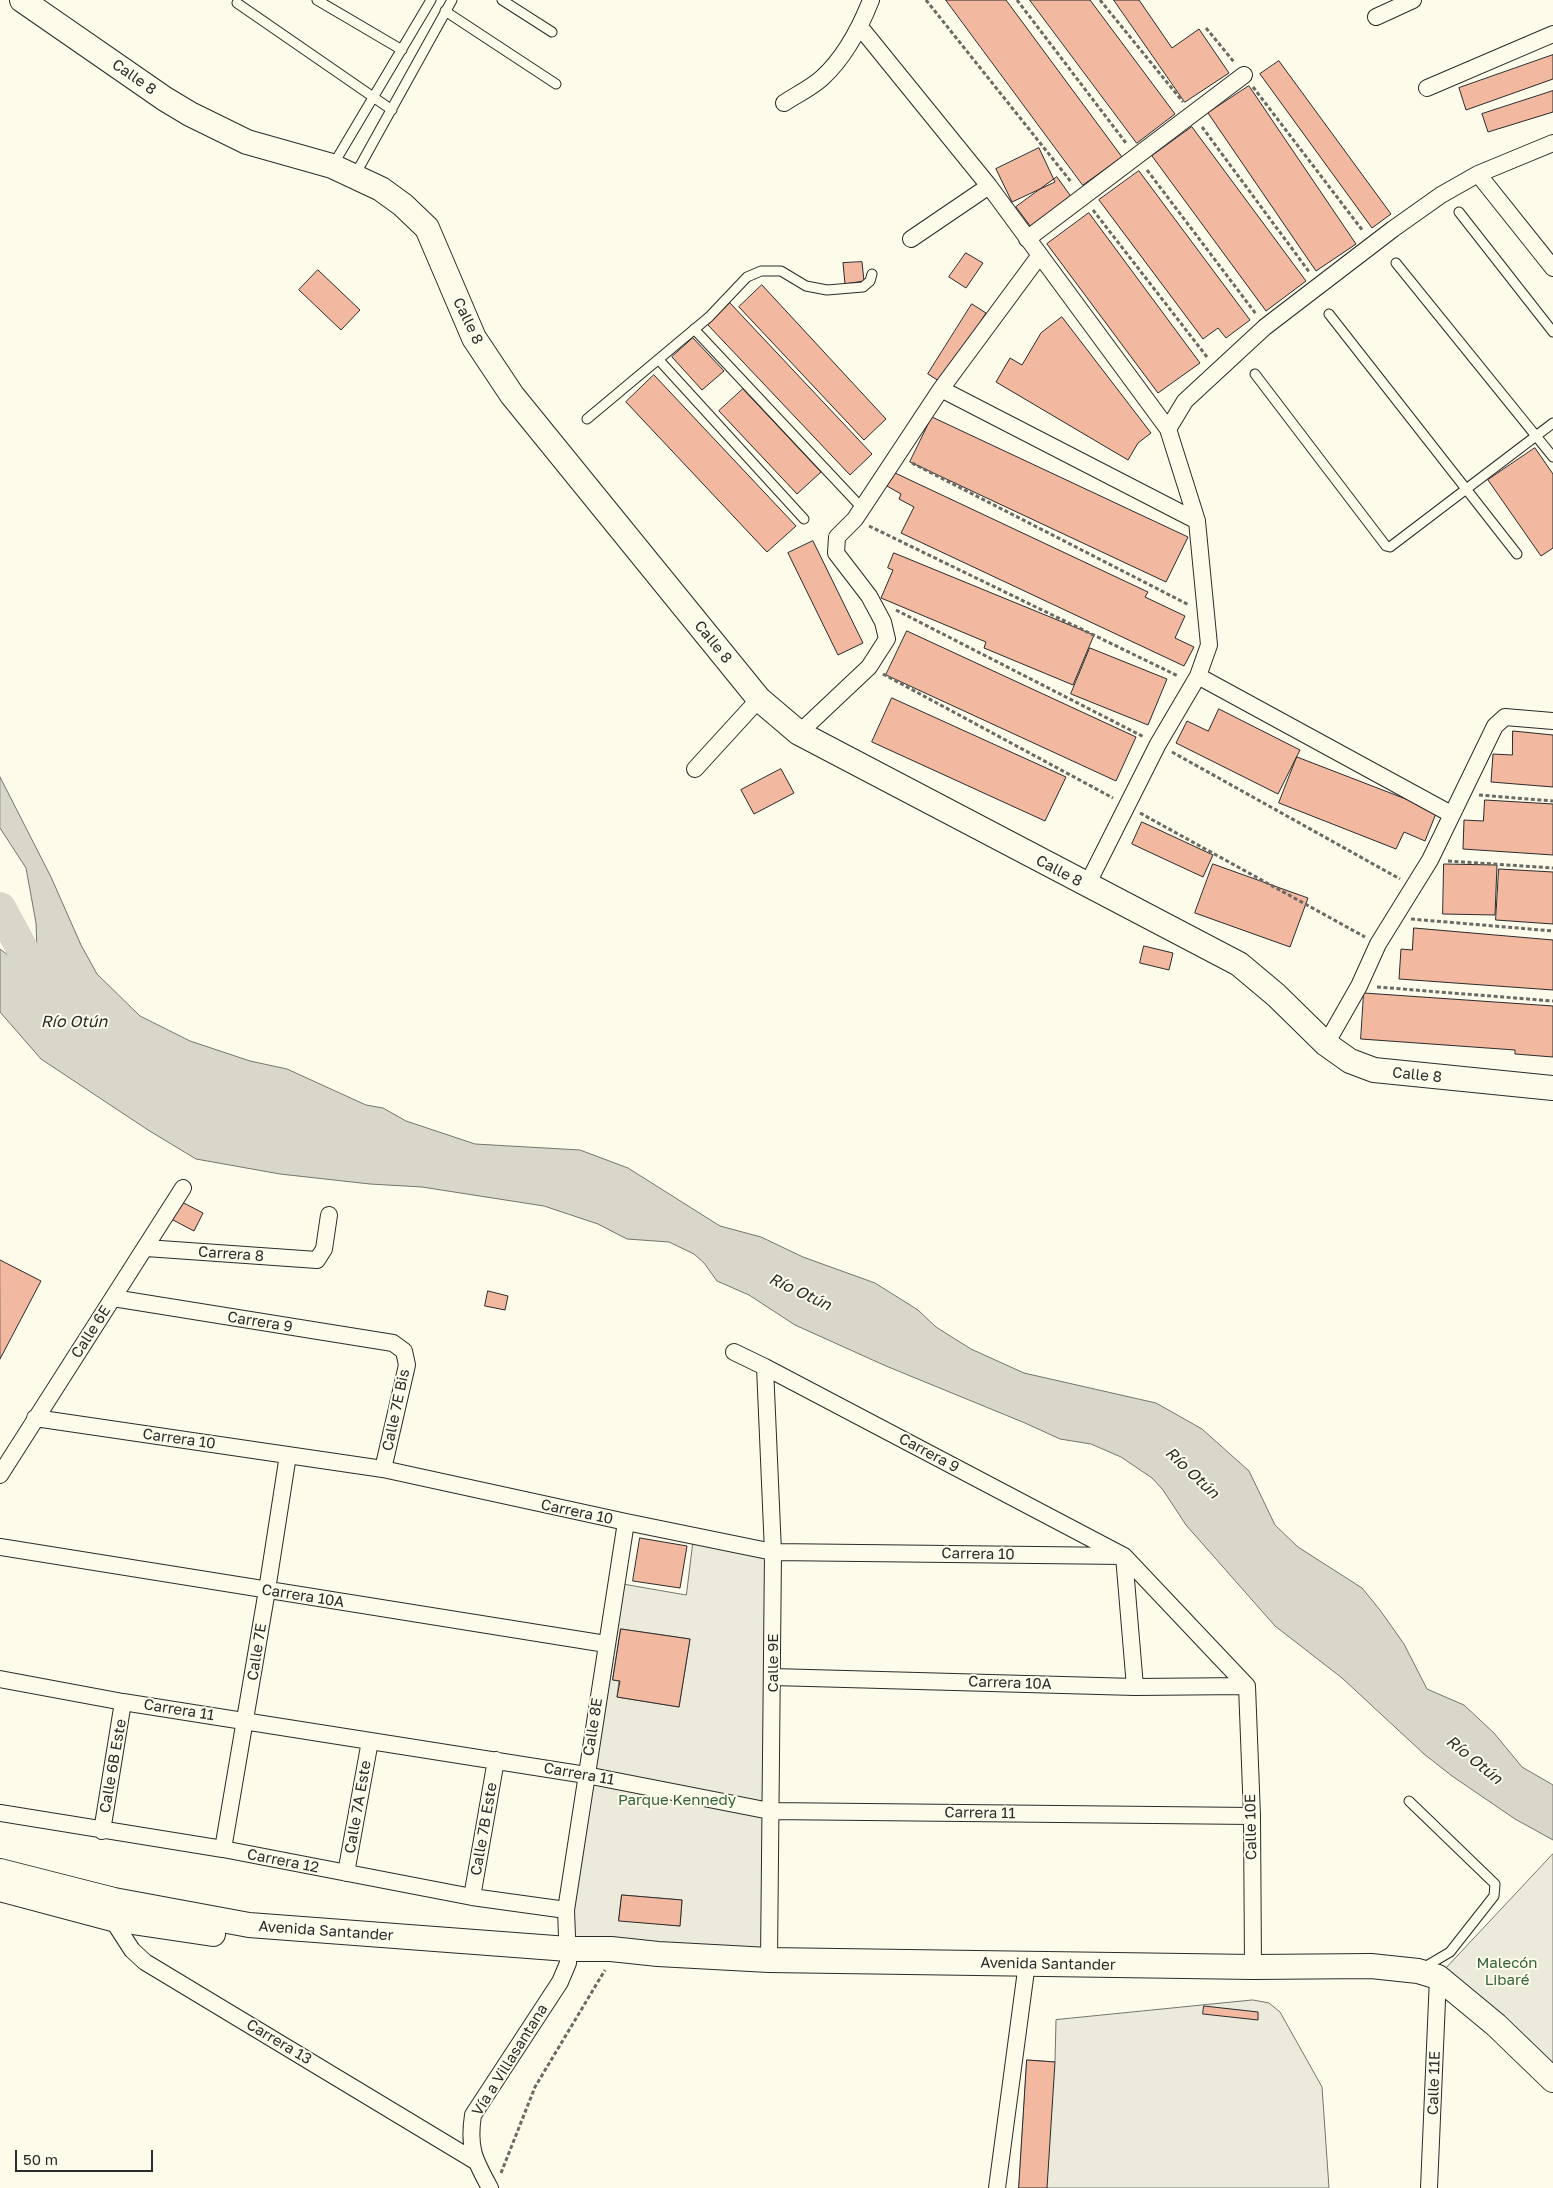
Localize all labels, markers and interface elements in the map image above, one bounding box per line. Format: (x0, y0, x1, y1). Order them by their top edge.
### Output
street label: Calle 8 (108, 55, 160, 99)
street label: Calle 8 (449, 295, 487, 347)
street label: Calle 8 (690, 617, 736, 667)
street label: Calle 8 (1033, 851, 1085, 891)
water label: Río Otún (41, 1012, 107, 1032)
street label: Calle 8 (1391, 1063, 1443, 1087)
street label: Carrera 8 (197, 1243, 265, 1265)
water label: Río Otún (766, 1269, 834, 1315)
street label: Calle 6E (67, 1302, 115, 1362)
street label: Carrera 9 (226, 1308, 294, 1336)
street label: Calle 7E Bis (379, 1367, 413, 1453)
street label: Carrera 10 (141, 1425, 217, 1453)
street label: Carrera 9 (896, 1430, 962, 1476)
water label: Río Otún (1161, 1443, 1223, 1503)
street label: Carrera 10 (539, 1496, 615, 1528)
street label: Carrera 10 (941, 1544, 1015, 1564)
street label: Carrera 10A (260, 1581, 346, 1611)
street label: Calle 7E (244, 1622, 270, 1682)
street label: Calle 9E (764, 1634, 782, 1692)
street label: Carrera 10A (968, 1673, 1052, 1693)
street label: Carrera 11 (142, 1696, 216, 1724)
street label: Calle 8E (580, 1697, 606, 1757)
street label: Calle 6B Este (96, 1718, 130, 1814)
water label: Río Otún (1442, 1732, 1506, 1788)
street label: Calle 7A Este (341, 1759, 375, 1855)
street label: Carrera 11 (542, 1759, 616, 1789)
street label: Calle 7B Este (467, 1781, 501, 1877)
park label: Parque Kennedy (618, 1791, 736, 1809)
street label: Calle 10E (1241, 1794, 1261, 1860)
street label: Carrera 11 (944, 1803, 1016, 1823)
street label: Carrera 12 (246, 1845, 320, 1877)
street label: Avenida Santander (258, 1917, 394, 1945)
street label: Avenida Santander (980, 1954, 1116, 1974)
park label: Malecón Libaré (1476, 1954, 1538, 1989)
street label: Vía a Villasantana (468, 2001, 552, 2119)
street label: Carrera 13 (243, 2016, 315, 2068)
street label: Calle 11E (1424, 2051, 1444, 2115)
scale bar (18, 2140, 155, 2172)
text: 50 m (23, 2150, 58, 2168)

